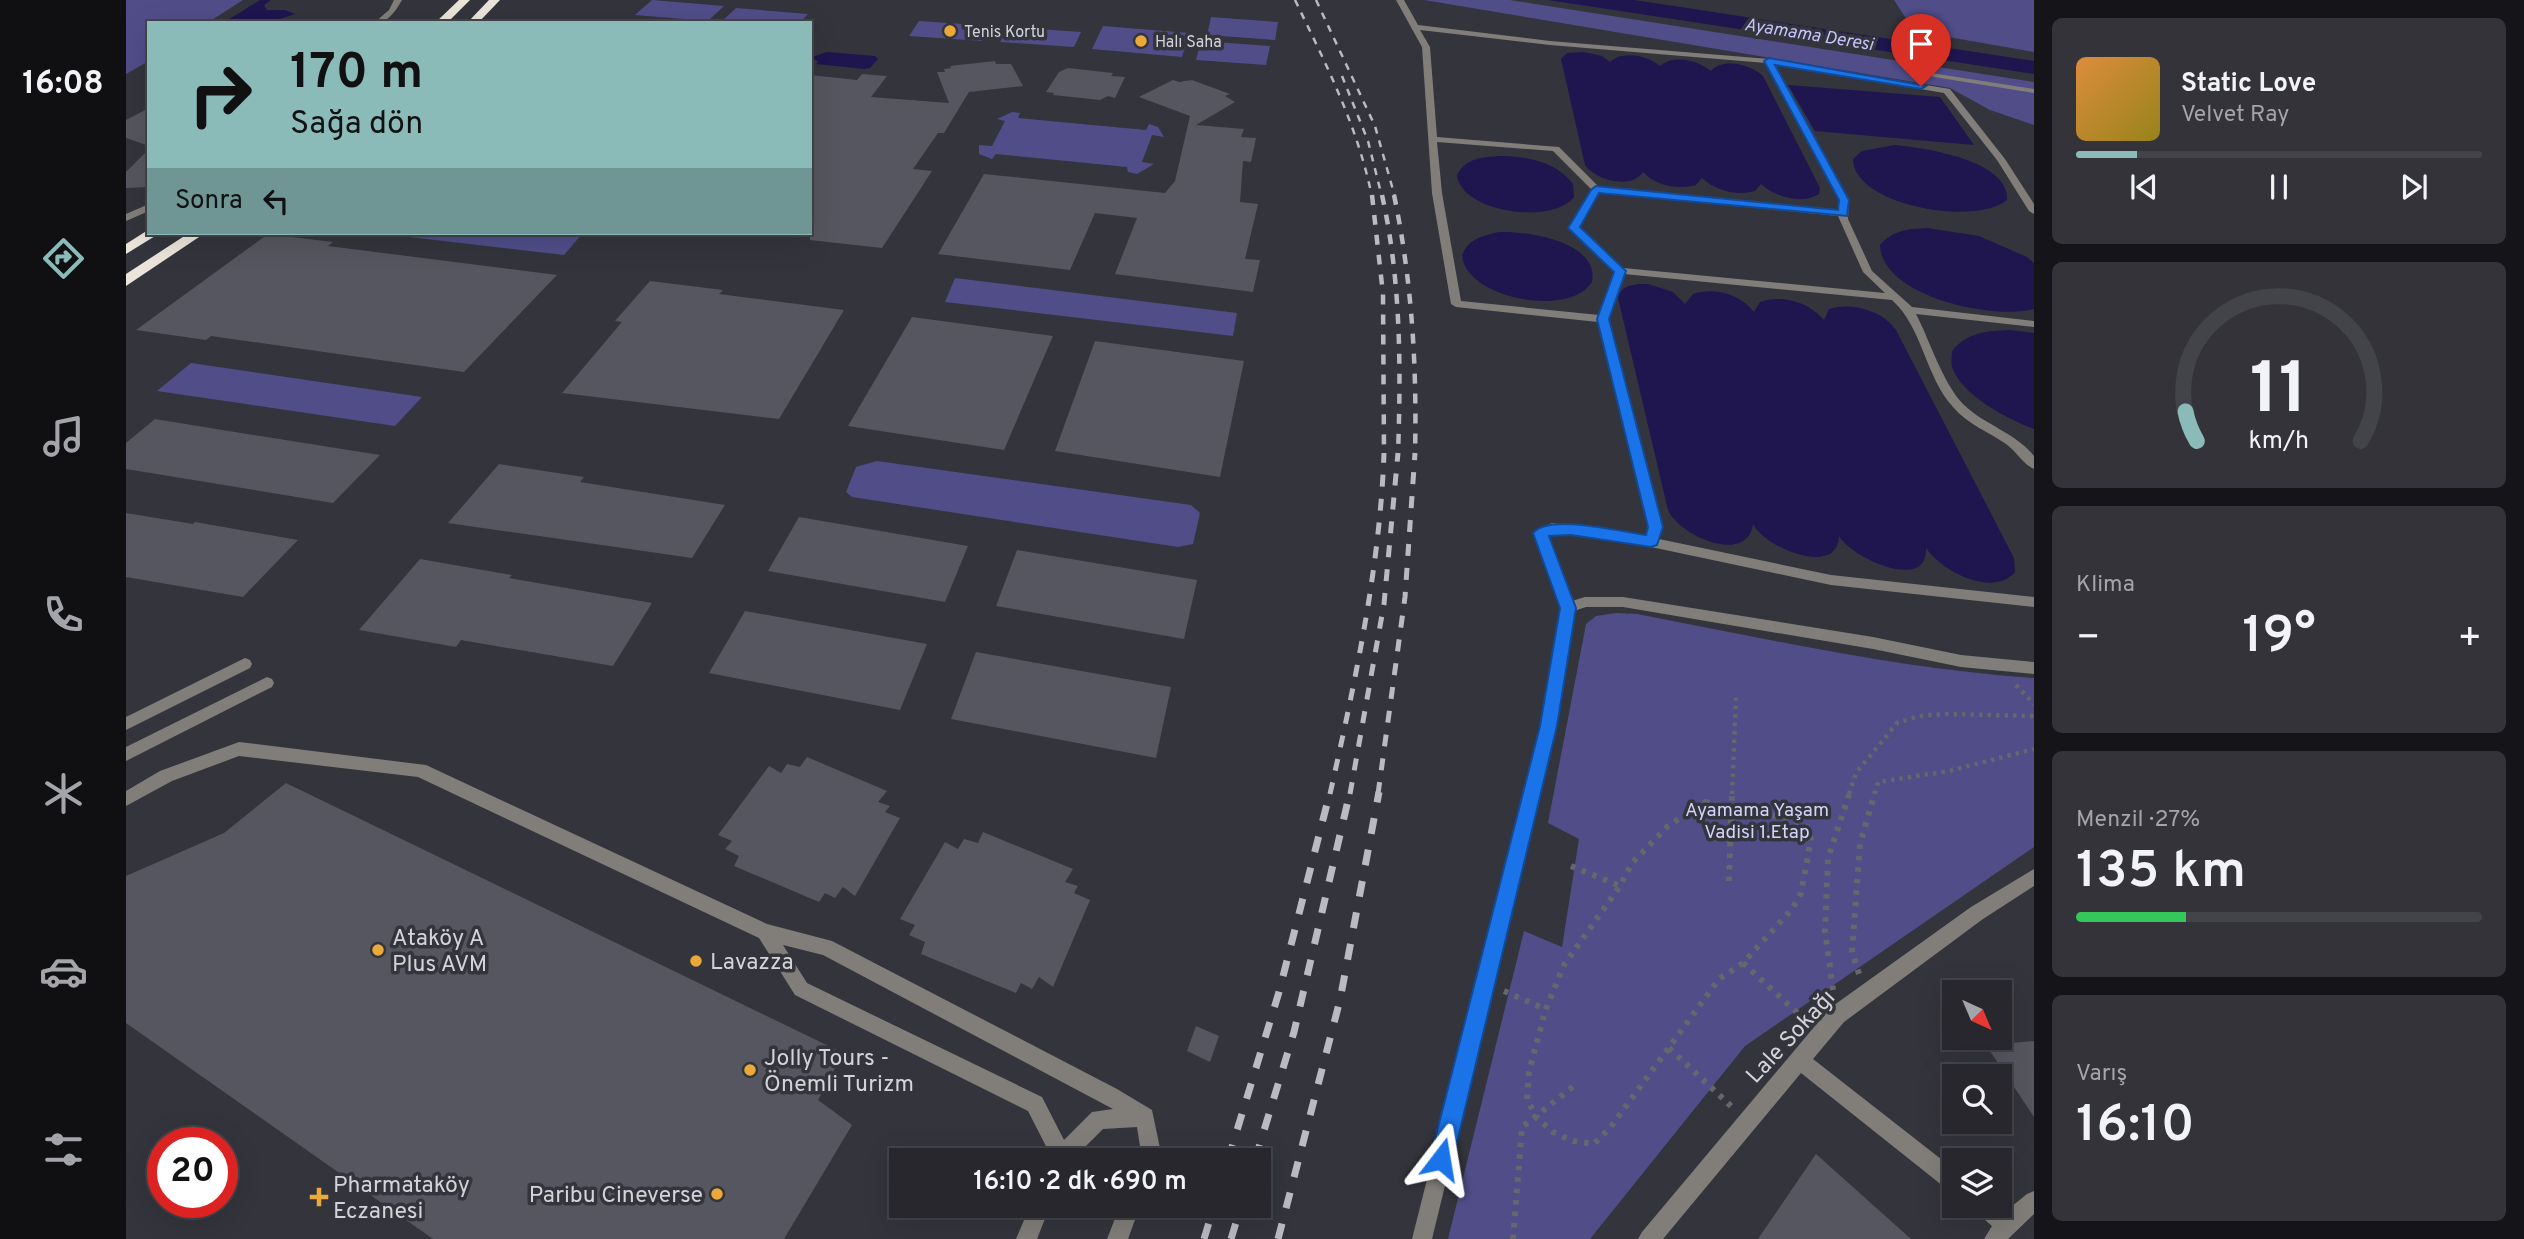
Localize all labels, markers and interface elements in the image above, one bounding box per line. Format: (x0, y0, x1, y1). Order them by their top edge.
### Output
water label: Ayamama Deresi (1743, 14, 1876, 57)
pin (1891, 14, 1951, 86)
marker: Tenis Kortu (942, 23, 958, 39)
place label: Tenis Kortu (964, 23, 1045, 43)
icon: arrive (1902, 25, 1940, 63)
marker: Halı Saha (1133, 33, 1149, 49)
place label: Halı Saha (1155, 33, 1222, 53)
text: 170 m (290, 44, 423, 106)
icon: right (175, 49, 266, 140)
text: 16:08 (22, 65, 104, 105)
text: Static Love (2181, 68, 2316, 101)
text: Velvet Ray (2181, 101, 2289, 130)
text: Sağa dön (290, 105, 423, 145)
icon: previous (2125, 168, 2163, 206)
icon: pause (2260, 168, 2298, 206)
icon: next (2395, 168, 2433, 206)
icon: left (257, 182, 295, 220)
text: Sonra (175, 185, 243, 218)
icon: directions (39, 234, 88, 283)
text: 11 (2250, 348, 2308, 440)
icon: music (39, 412, 88, 461)
text: km/h (2249, 426, 2309, 458)
text: Klima (2076, 571, 2135, 600)
icon: phone (39, 590, 88, 639)
text: 19° (2242, 605, 2316, 671)
text: − (2076, 615, 2101, 664)
text: + (2457, 615, 2482, 664)
icon: climate (39, 769, 88, 818)
park label: Ayamama Yaşam Vadisi 1.Etap (1685, 799, 1829, 845)
text: Menzil · 27% (2076, 806, 2200, 835)
text: 135 km (2076, 840, 2246, 906)
place label: Ataköy A Plus AVM (392, 925, 487, 980)
marker: Ataköy A Plus AVM (370, 942, 386, 958)
icon: car (39, 947, 88, 996)
place label: Lavazza (710, 949, 794, 978)
marker: Lavazza (688, 953, 704, 969)
north arrow (1942, 980, 2012, 1050)
map controls (1942, 980, 2012, 1218)
street label: Lale Sokağı (1741, 985, 1843, 1091)
place label: Jolly Tours - Önemli Turizm (764, 1045, 914, 1100)
text: Varış (2076, 1060, 2127, 1089)
marker: Jolly Tours - Önemli Turizm (742, 1062, 758, 1078)
button: search (1942, 1064, 2012, 1134)
text: 16:10 (2076, 1094, 2195, 1160)
position arrow (1404, 1122, 1478, 1196)
icon: filters (39, 1125, 88, 1174)
speed limit sign: 20 (147, 1127, 238, 1218)
button: layers (1942, 1148, 2012, 1218)
text: 16:10 · 2 dk · 690 m (973, 1166, 1187, 1199)
place label: Pharmataköy Eczanesi (333, 1172, 470, 1227)
place label: Paribu Cineverse (529, 1182, 703, 1211)
marker: Paribu Cineverse (709, 1186, 725, 1202)
marker: Pharmataköy Eczanesi (311, 1189, 327, 1205)

